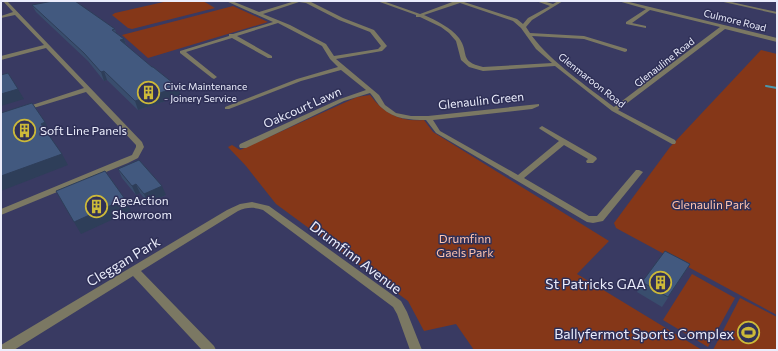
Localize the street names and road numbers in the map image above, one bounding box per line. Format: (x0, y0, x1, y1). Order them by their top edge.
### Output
street label: Culmore Road (702, 6, 768, 34)
street label: Glenauline Road (632, 35, 697, 89)
street label: Glenmaroon Road (556, 50, 628, 110)
street label: Oakcourt Lawn (261, 84, 343, 130)
street label: Glenaulin Green (437, 89, 525, 111)
street label: Drumfinn Avenue (307, 217, 405, 297)
street label: Cleggan Park (83, 232, 163, 290)

